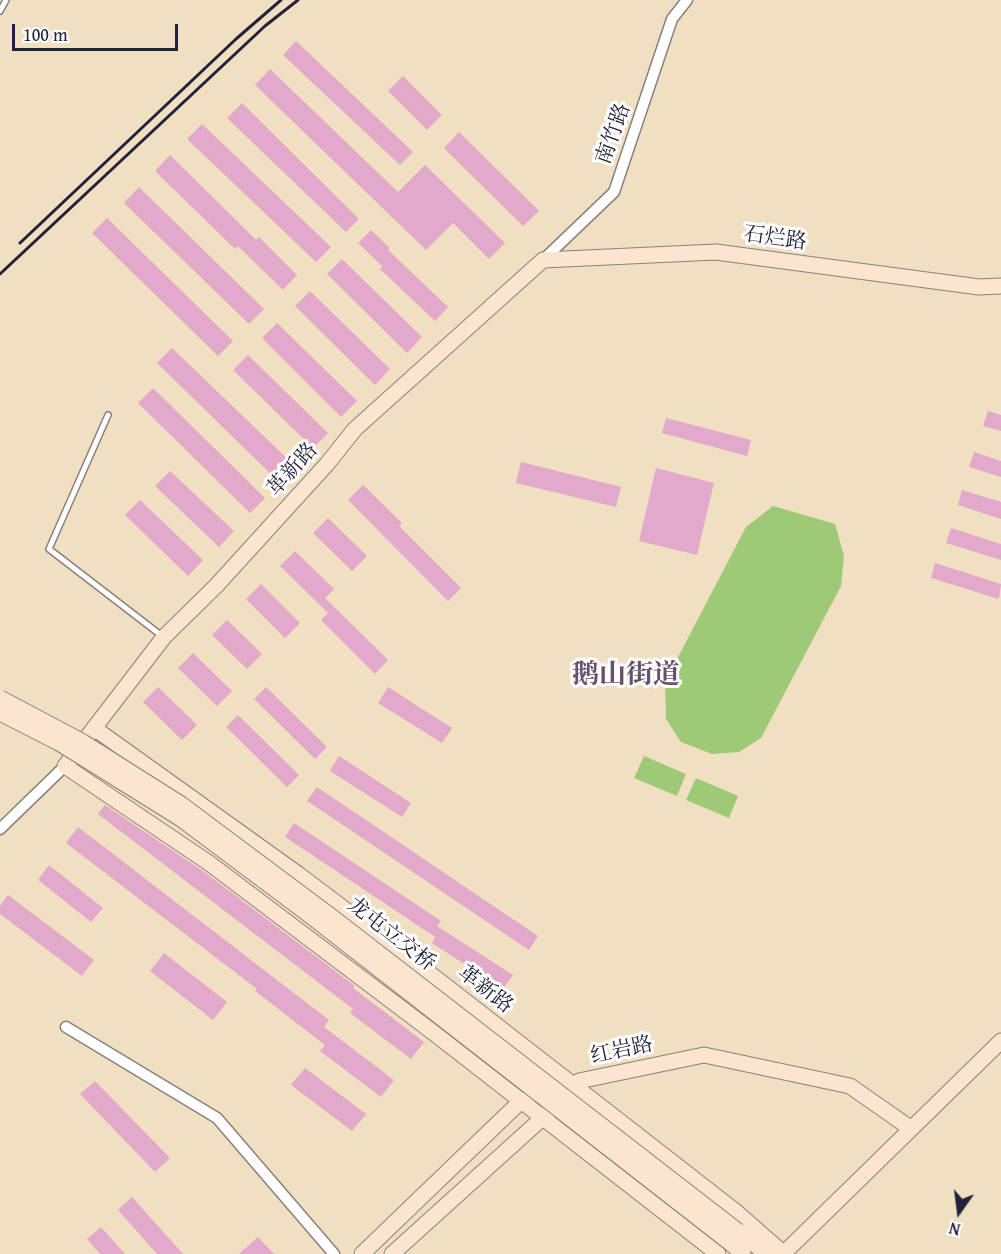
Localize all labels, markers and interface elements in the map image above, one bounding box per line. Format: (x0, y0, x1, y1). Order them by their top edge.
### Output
scale bar (15, 12, 182, 50)
text: 100 m (23, 21, 68, 48)
street label: 南竹路 (591, 100, 637, 168)
street label: 石烂路 (742, 222, 808, 256)
street label: 革新路 (263, 438, 323, 502)
district label: 鹅山街道 (572, 660, 680, 692)
street label: 龙屯立交桥 (342, 893, 440, 977)
street label: 革新路 (452, 961, 518, 1019)
street label: 红岩路 (589, 1032, 655, 1070)
north arrow (929, 1182, 989, 1242)
text: N (947, 1217, 963, 1242)

